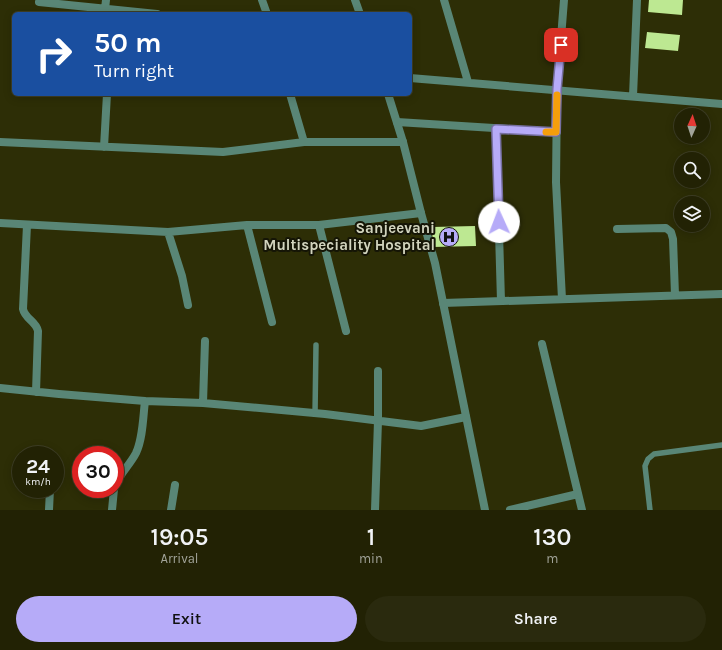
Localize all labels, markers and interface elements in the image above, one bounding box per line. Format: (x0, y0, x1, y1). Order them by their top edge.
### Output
text: 50 m (94, 26, 162, 59)
icon: right (28, 28, 80, 80)
pin (544, 28, 578, 62)
icon: arrive (550, 34, 572, 56)
text: Turn right (94, 60, 174, 82)
north arrow (674, 108, 710, 144)
map controls (674, 108, 710, 232)
button: search (674, 152, 710, 188)
button: layers (674, 196, 710, 232)
position arrow (478, 201, 520, 243)
place label: Sanjeevani Multispeciality Hospital (263, 219, 435, 254)
hospital icon: Sanjeevani Multispeciality Hospital (438, 226, 460, 248)
speed limit sign: 30 (72, 446, 124, 498)
text: 24 (26, 455, 50, 478)
text: km/h (25, 476, 51, 488)
text: 19:05 (151, 523, 208, 551)
text: 1 (367, 523, 375, 551)
text: 130 (533, 523, 571, 551)
text: Arrival (160, 551, 199, 566)
text: min (359, 551, 383, 566)
text: m (546, 551, 558, 566)
button: Exit (16, 596, 357, 642)
button: Share (365, 596, 706, 642)

